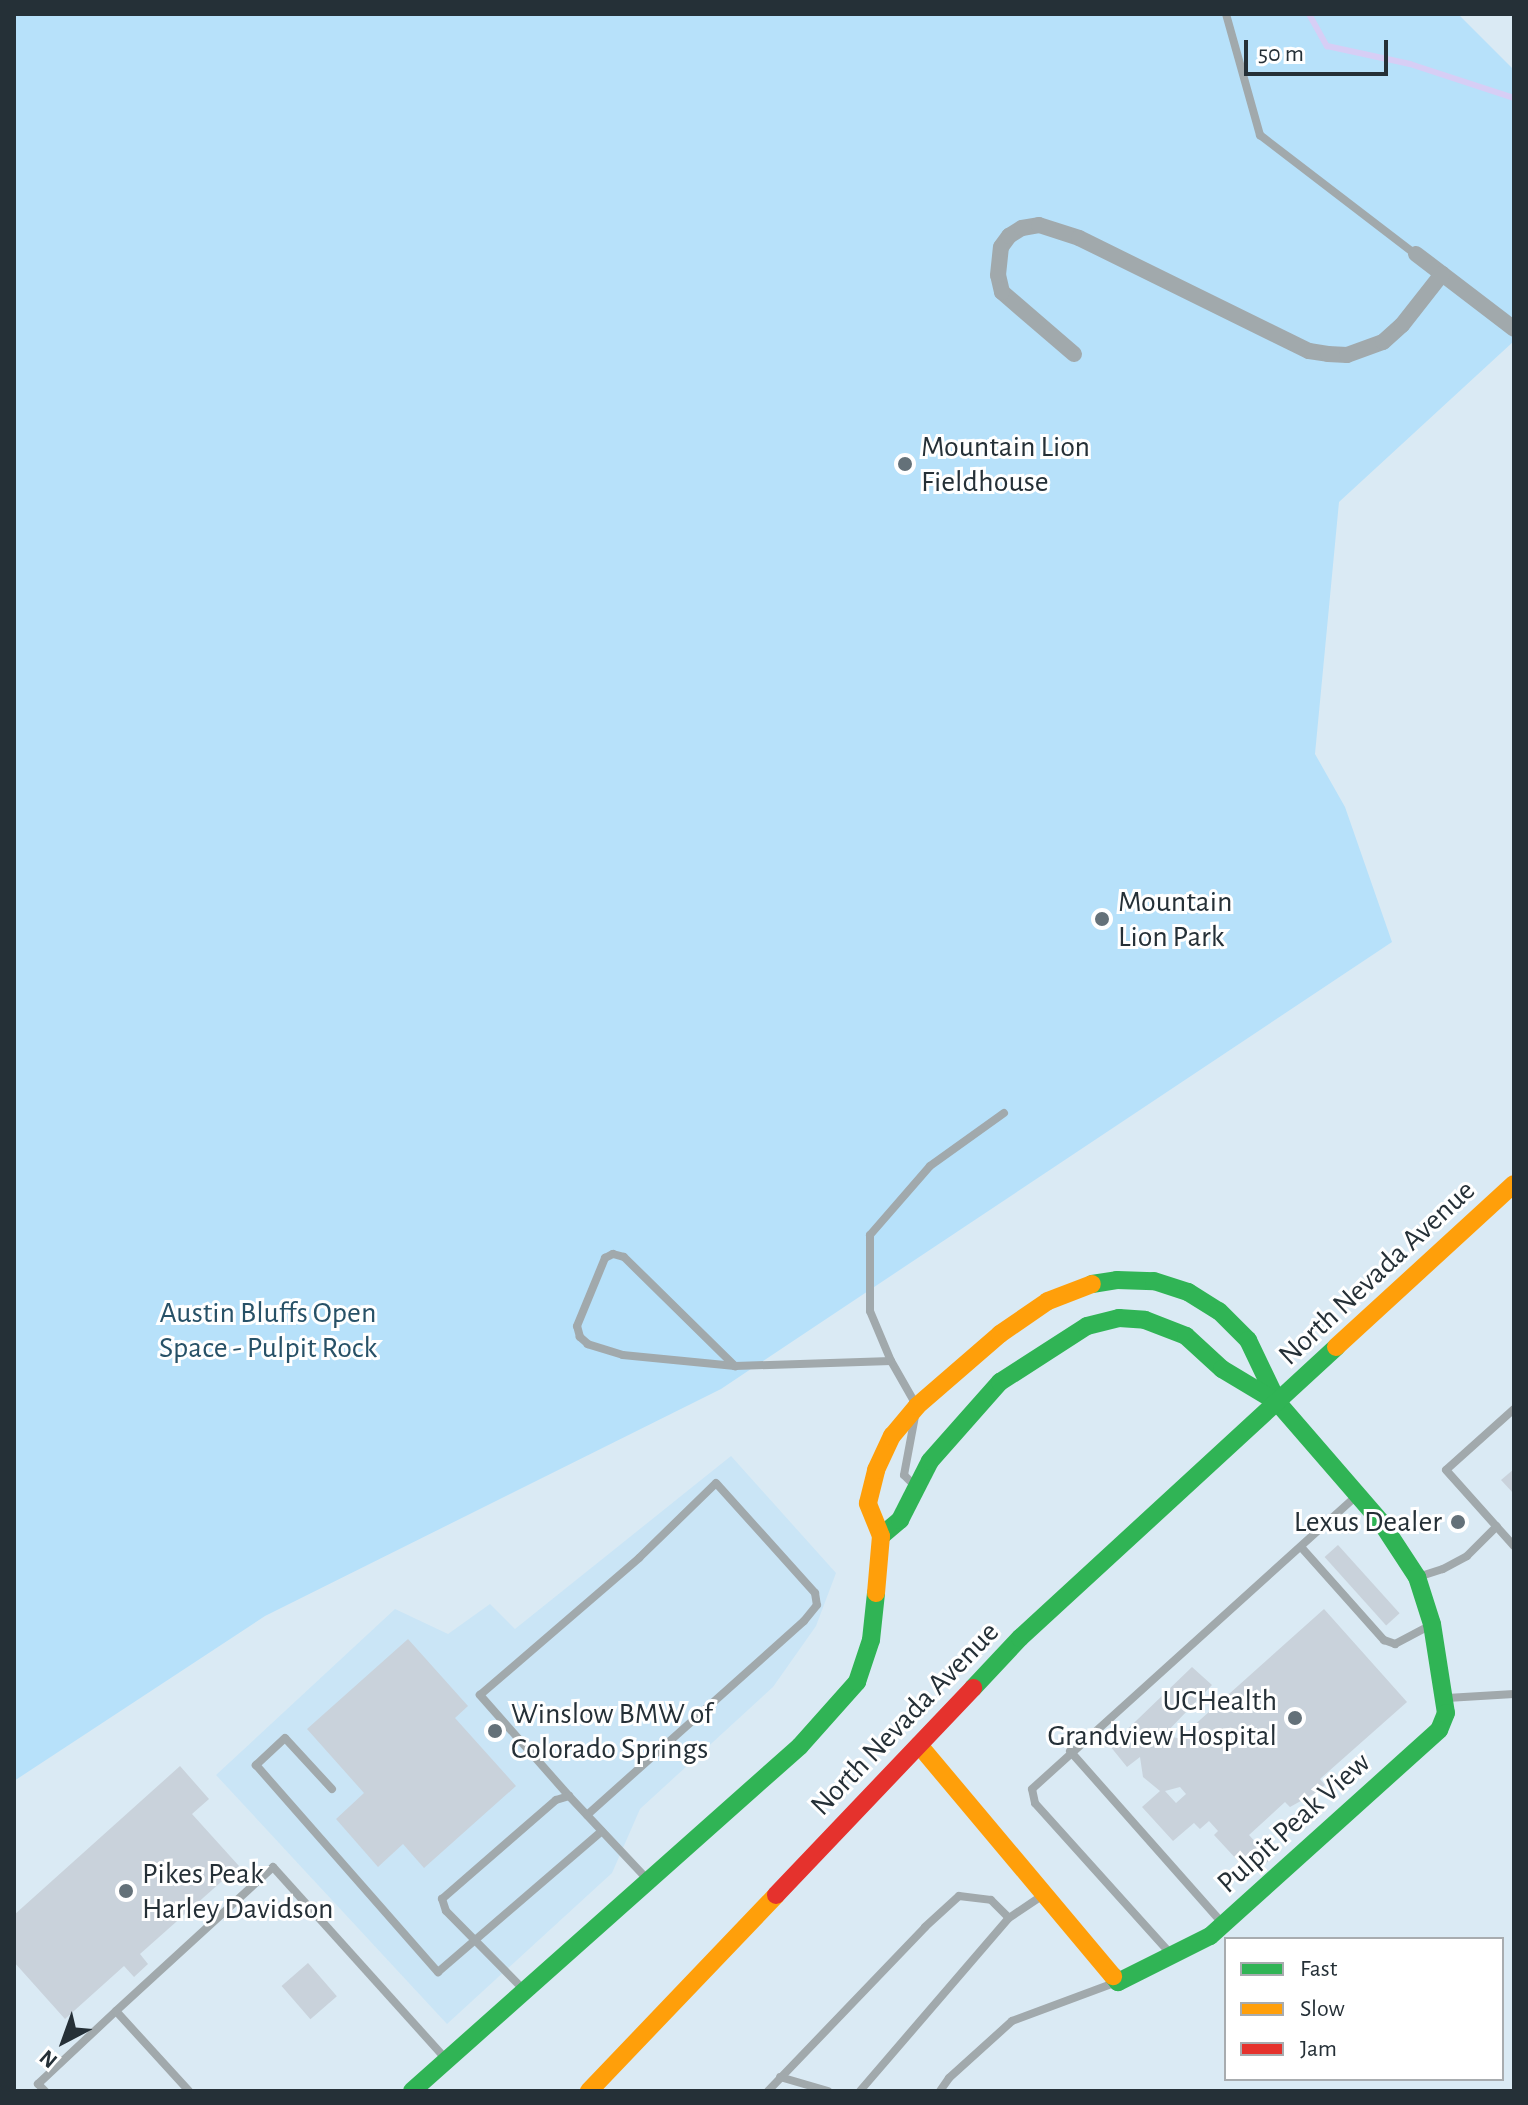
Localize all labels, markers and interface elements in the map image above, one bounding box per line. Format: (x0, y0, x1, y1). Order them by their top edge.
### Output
scale bar (1248, 24, 1392, 74)
text: 50 m (1258, 42, 1304, 66)
place label: Mountain Lion Fieldhouse (921, 429, 1090, 500)
marker: Mountain Lion Fieldhouse (896, 455, 914, 473)
place label: Mountain Lion Park (1118, 884, 1232, 954)
marker: Mountain Lion Park (1093, 910, 1111, 928)
street label: North Nevada Avenue (1271, 1173, 1483, 1373)
park label: Austin Bluffs Open Space - Pulpit Rock (159, 1295, 377, 1366)
place label: Lexus Dealer (1294, 1504, 1442, 1540)
marker: Lexus Dealer (1449, 1513, 1467, 1531)
street label: North Nevada Avenue (803, 1615, 1007, 1823)
place label: UCHealth Grandview Hospital (1048, 1683, 1277, 1754)
place label: Winslow BMW of Colorado Springs (511, 1696, 713, 1766)
marker: UCHealth Grandview Hospital (1284, 1707, 1306, 1729)
marker: Winslow BMW of Colorado Springs (486, 1722, 504, 1740)
street label: Pulpit Peak View (1210, 1745, 1378, 1901)
place label: Pikes Peak Harley Davidson (142, 1856, 334, 1926)
marker: Pikes Peak Harley Davidson (117, 1882, 135, 1900)
legend (1224, 1937, 1504, 2081)
text: Fast (1300, 1957, 1337, 1981)
text: Slow (1300, 1997, 1345, 2021)
north arrow (24, 2001, 104, 2081)
text: Jam (1300, 2037, 1337, 2061)
text: N (35, 2046, 61, 2072)

